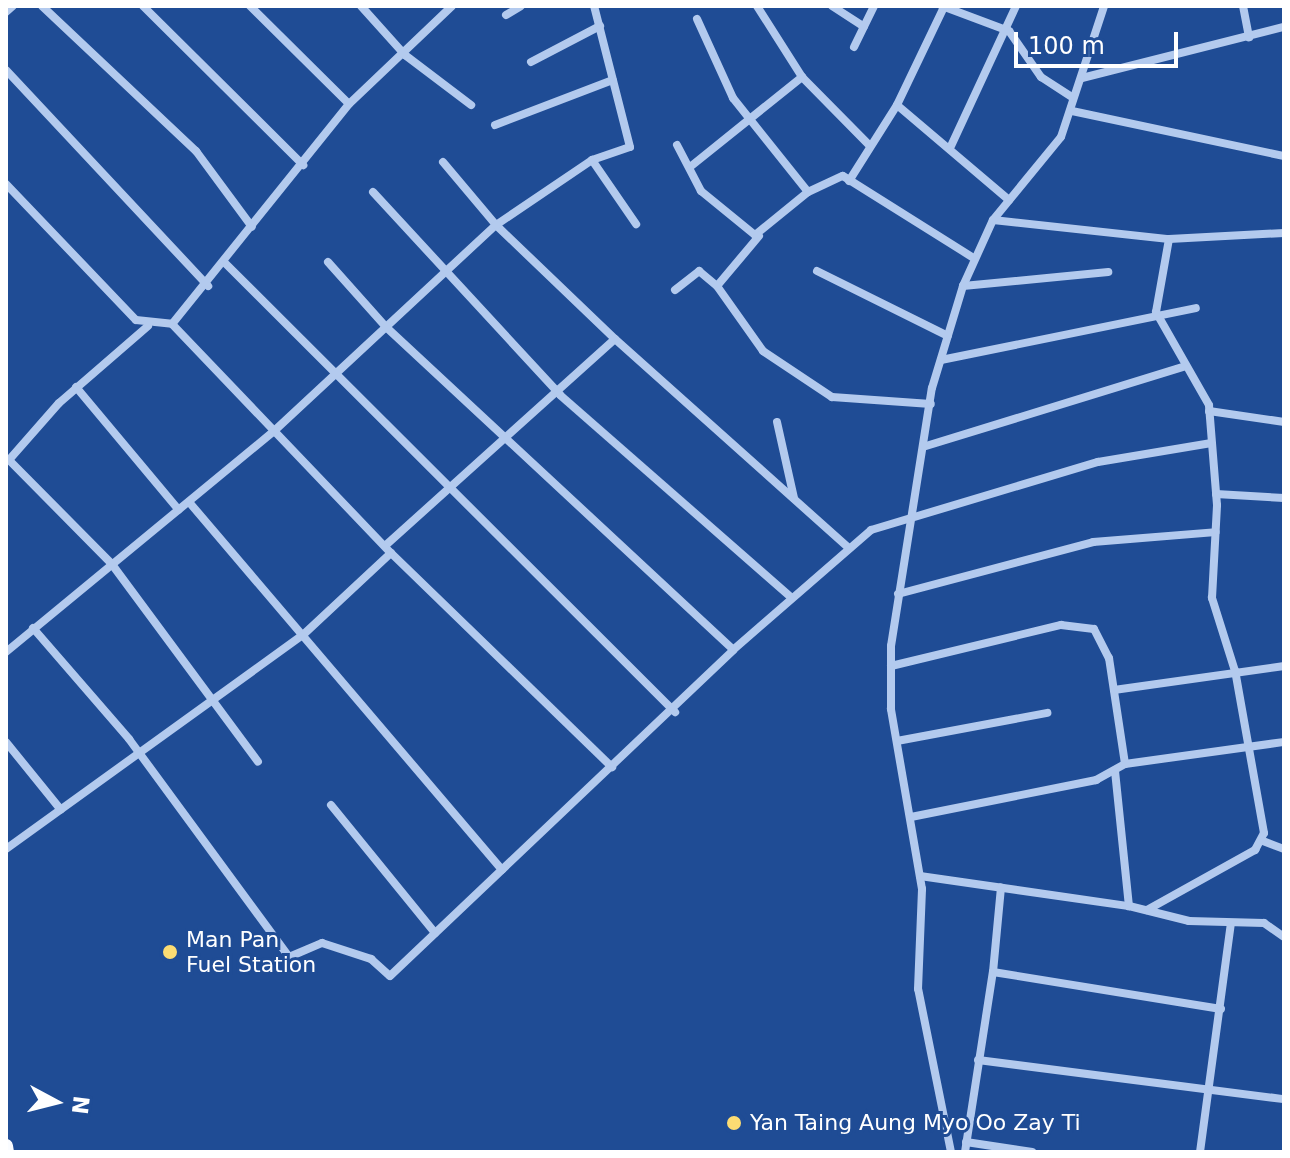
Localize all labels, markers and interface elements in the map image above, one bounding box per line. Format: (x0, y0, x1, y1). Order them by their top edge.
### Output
scale bar (1018, 16, 1182, 66)
text: 100 m (1028, 32, 1105, 60)
place label: Man Pan Fuel Station (186, 926, 316, 978)
marker: Man Pan Fuel Station (161, 943, 179, 961)
north arrow (16, 1062, 96, 1142)
text: N (67, 1094, 94, 1116)
place label: Yan Taing Aung Myo Oo Zay Ti (750, 1110, 1081, 1136)
marker: Yan Taing Aung Myo Oo Zay Ti (725, 1114, 743, 1132)

